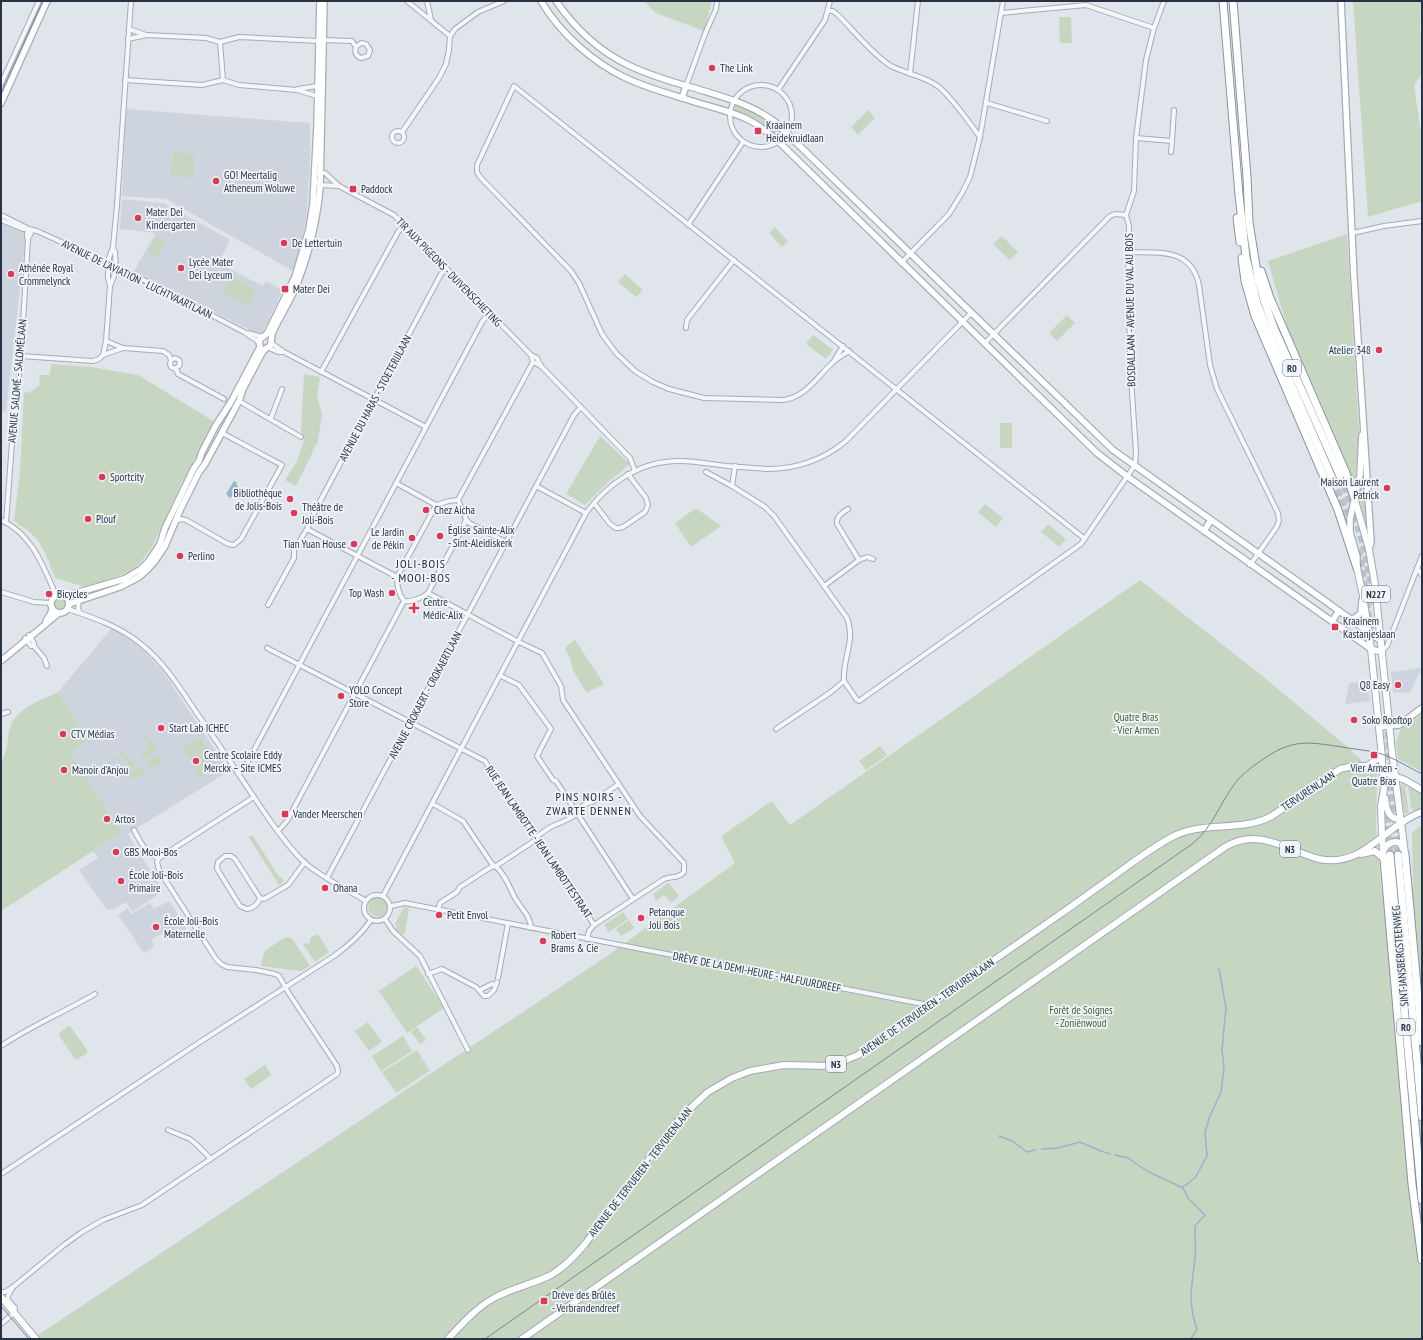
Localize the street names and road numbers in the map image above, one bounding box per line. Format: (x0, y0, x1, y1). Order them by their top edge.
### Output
street label: TIR AUX PIGEONS - DUIVENSCHIETING (393, 215, 505, 329)
street label: BOSDALLAAN - AVENUE DU VAL AU BOIS (1122, 233, 1138, 387)
street label: AVENUE DE L'AVIATION - LUCHTVAARTLAAN (59, 236, 215, 322)
street label: AVENUE SALOMÉ - SALOMÉLAAN (5, 318, 29, 444)
street label: AVENUE DU HARAS - STOETERIJLAAN (336, 332, 414, 464)
road number: R0 (1283, 360, 1301, 376)
road number: N227 (1362, 586, 1390, 602)
street label: AVENUE CROKAERT - CROKAERTLAAN (385, 629, 465, 761)
street label: RUE JEAN LAMBOTTE - JEAN LAMBOTTESTRAAT (483, 763, 595, 921)
street label: TERVURENLAAN (1278, 768, 1338, 814)
road number: N3 (1280, 841, 1300, 857)
street label: SINT-JANSBERGSTEENWEG (1389, 905, 1411, 1007)
street label: DRÈVE DE LA DEMI-HEURE - HALFUURDREEF (672, 949, 843, 995)
street label: AVENUE DE TERVUEREN - TERVURENLAAN (857, 955, 997, 1059)
road number: R0 (1397, 1019, 1415, 1035)
road number: N3 (826, 1056, 846, 1072)
street label: AVENUE DE TERVUEREN - TERVURENLAAN (585, 1104, 695, 1240)

